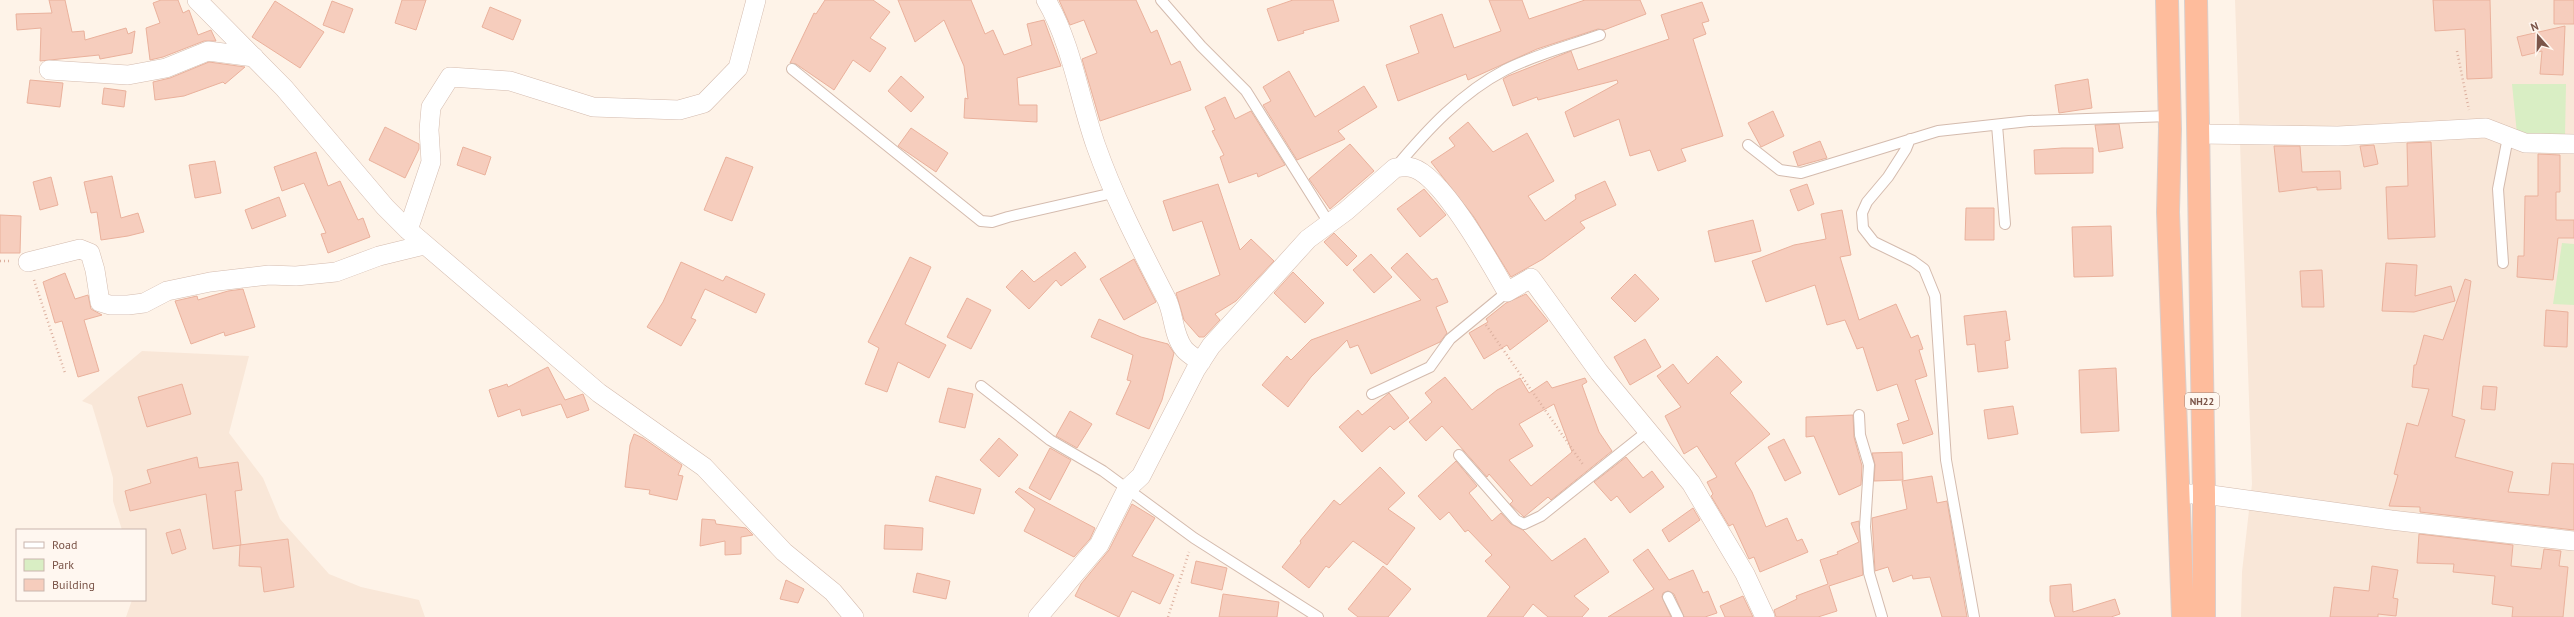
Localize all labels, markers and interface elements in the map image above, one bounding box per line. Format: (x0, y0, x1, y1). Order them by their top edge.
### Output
north arrow (2518, 16, 2558, 56)
text: N (2529, 19, 2540, 34)
road number: NH22 (2185, 393, 2219, 409)
legend (16, 529, 146, 601)
text: Road (52, 537, 77, 552)
text: Park (52, 557, 74, 572)
text: Building (52, 577, 95, 592)

